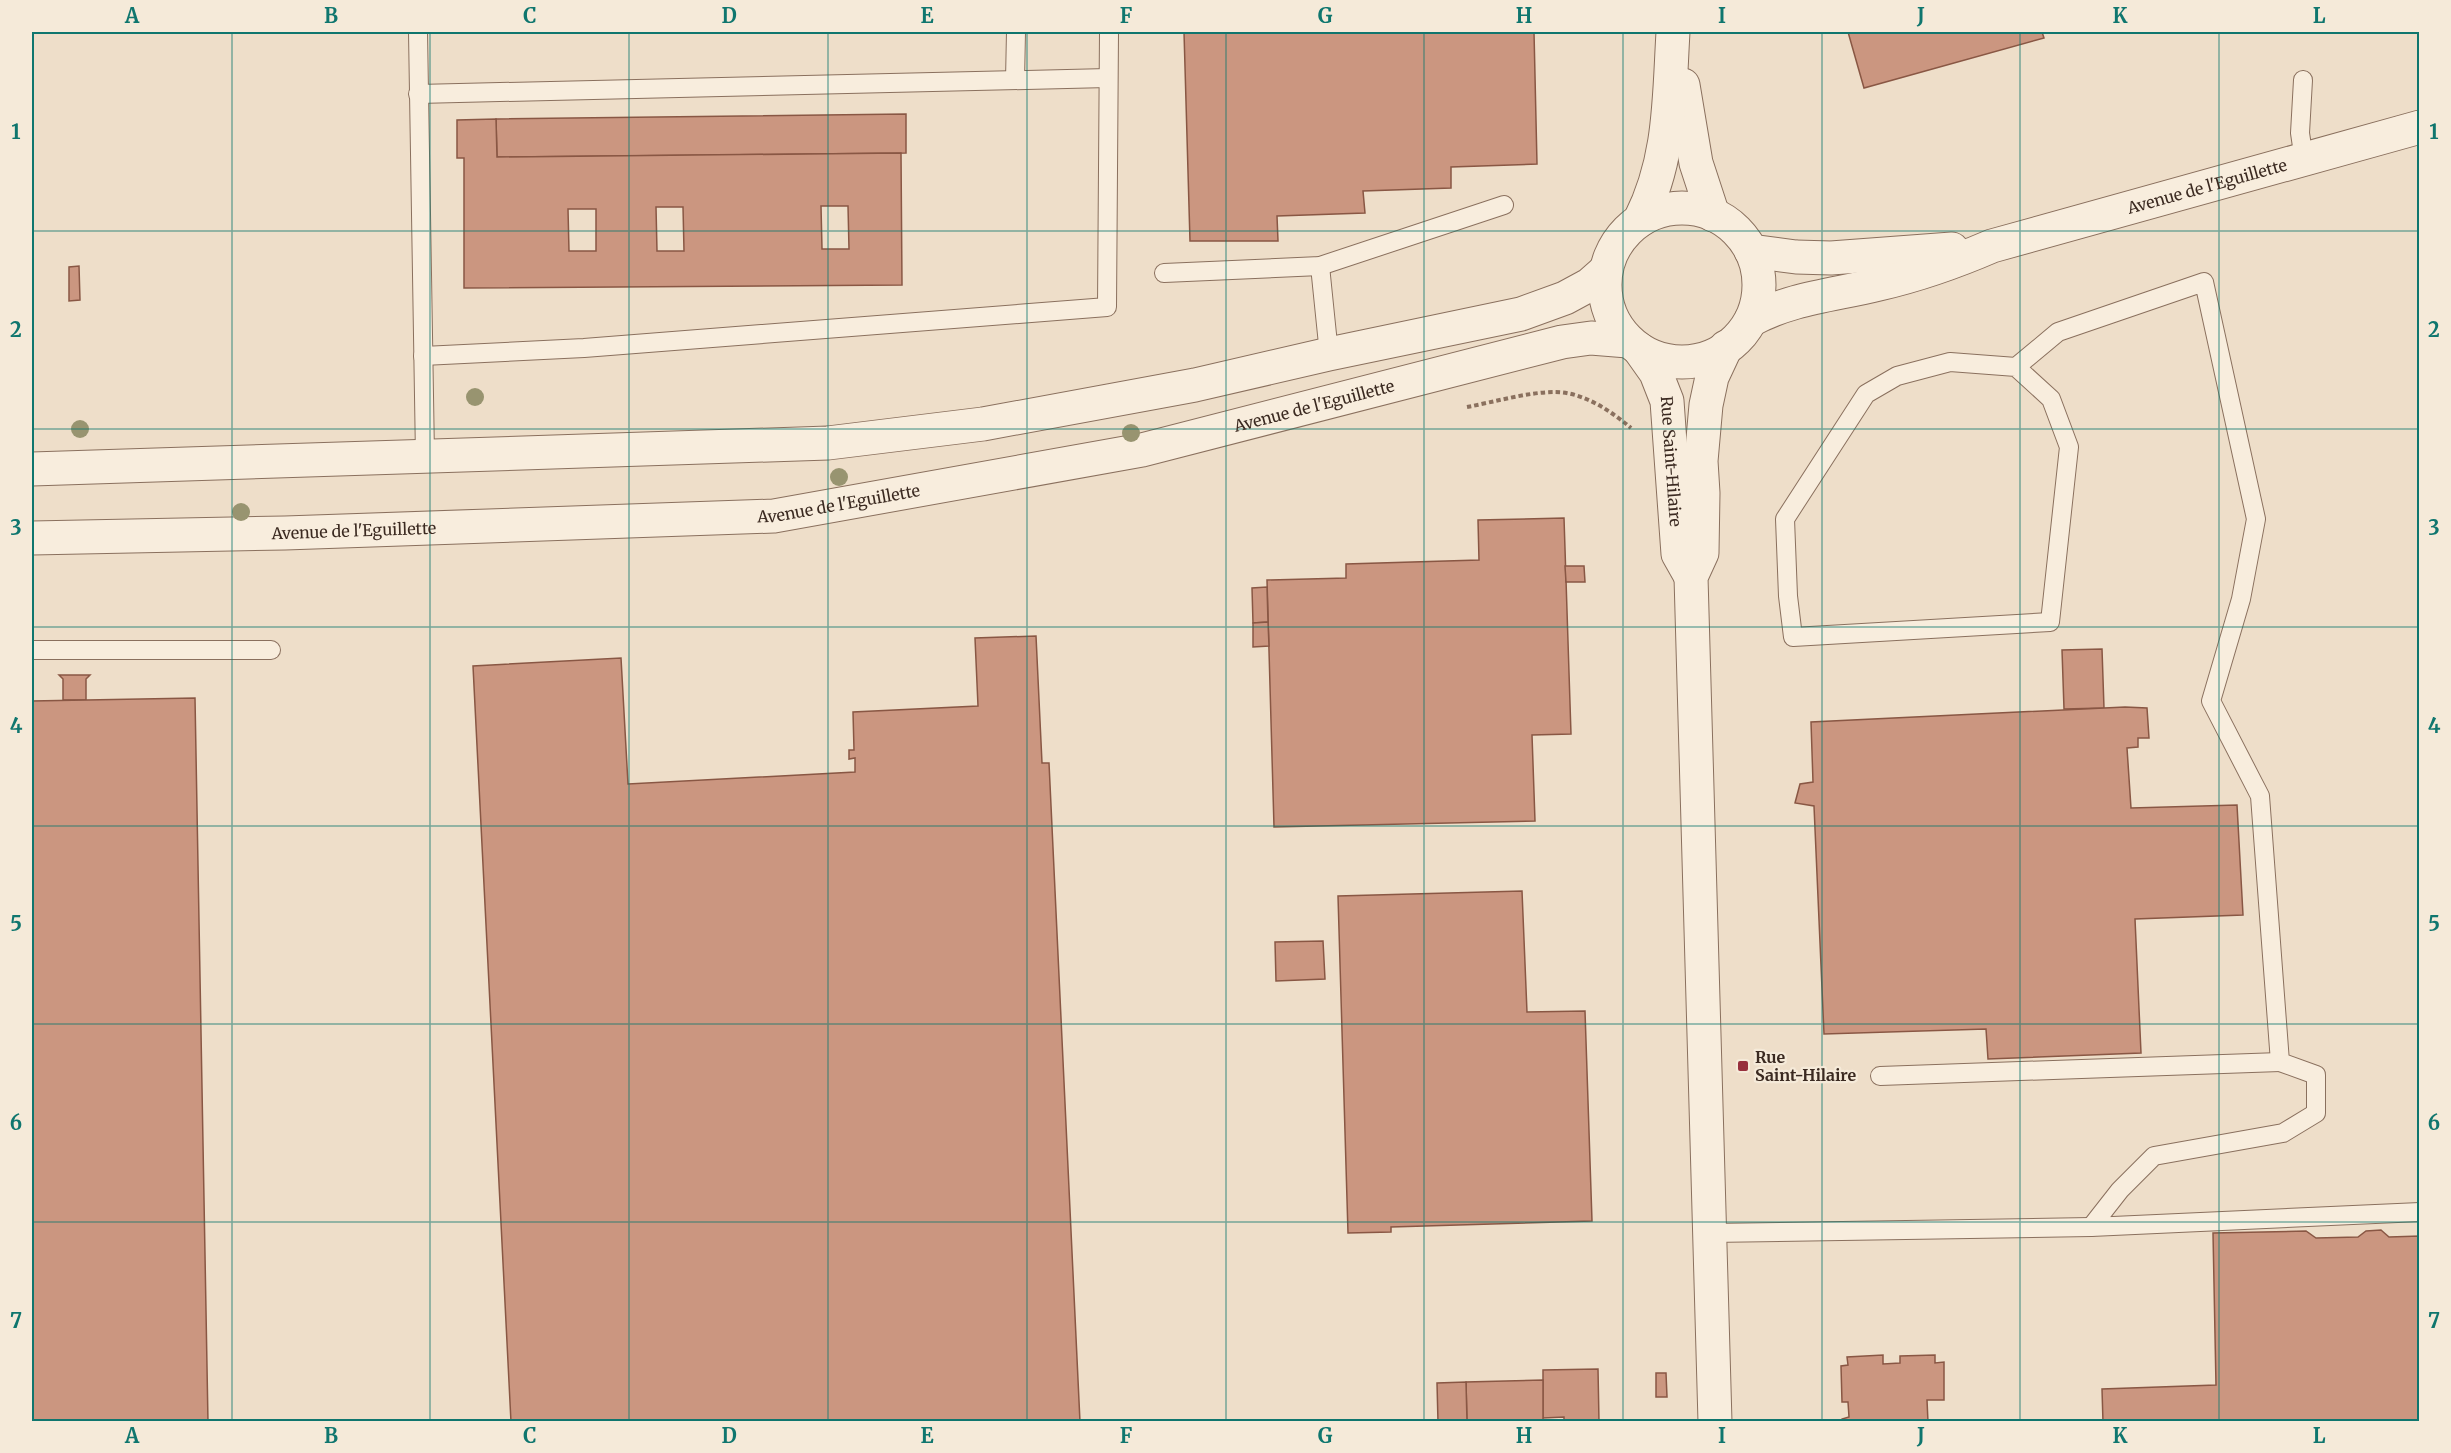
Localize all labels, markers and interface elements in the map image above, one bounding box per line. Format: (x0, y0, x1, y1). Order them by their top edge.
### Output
text: A (124, 3, 140, 28)
text: B (324, 3, 338, 28)
text: C (523, 3, 537, 28)
text: D (721, 3, 737, 28)
text: E (920, 3, 934, 28)
text: F (1120, 3, 1133, 28)
text: G (1318, 3, 1333, 28)
text: H (1516, 3, 1532, 28)
text: I (1718, 3, 1726, 28)
text: J (1916, 3, 1925, 28)
text: K (2113, 3, 2128, 28)
text: L (2313, 3, 2326, 28)
text: 1 (11, 119, 21, 144)
text: 1 (2429, 119, 2439, 144)
street label: Avenue de l'Eguillette (2124, 155, 2289, 218)
text: 2 (10, 317, 22, 342)
text: 2 (2428, 317, 2440, 342)
street label: Avenue de l'Eguillette (1231, 376, 1396, 436)
street label: Rue Saint-Hilaire (1657, 395, 1686, 527)
street label: Avenue de l'Eguillette (756, 480, 921, 527)
text: 3 (10, 515, 22, 540)
text: 3 (2428, 515, 2440, 540)
street label: Avenue de l'Eguillette (270, 518, 437, 543)
text: 4 (10, 713, 23, 738)
text: 4 (2428, 713, 2441, 738)
text: 5 (10, 911, 22, 936)
text: 5 (2428, 911, 2440, 936)
place label: Rue Saint-Hilaire (1755, 1047, 1857, 1085)
marker: Rue Saint-Hilaire (1736, 1059, 1750, 1073)
text: 6 (10, 1110, 22, 1135)
text: 6 (2428, 1110, 2440, 1135)
text: 7 (10, 1308, 22, 1333)
text: 7 (2428, 1308, 2440, 1333)
text: A (124, 1423, 140, 1448)
text: B (324, 1423, 338, 1448)
text: C (523, 1423, 537, 1448)
text: D (721, 1423, 737, 1448)
text: E (920, 1423, 934, 1448)
text: F (1120, 1423, 1133, 1448)
text: G (1318, 1423, 1333, 1448)
text: H (1516, 1423, 1532, 1448)
text: I (1718, 1423, 1726, 1448)
text: J (1916, 1423, 1925, 1448)
text: K (2113, 1423, 2128, 1448)
text: L (2313, 1423, 2326, 1448)

